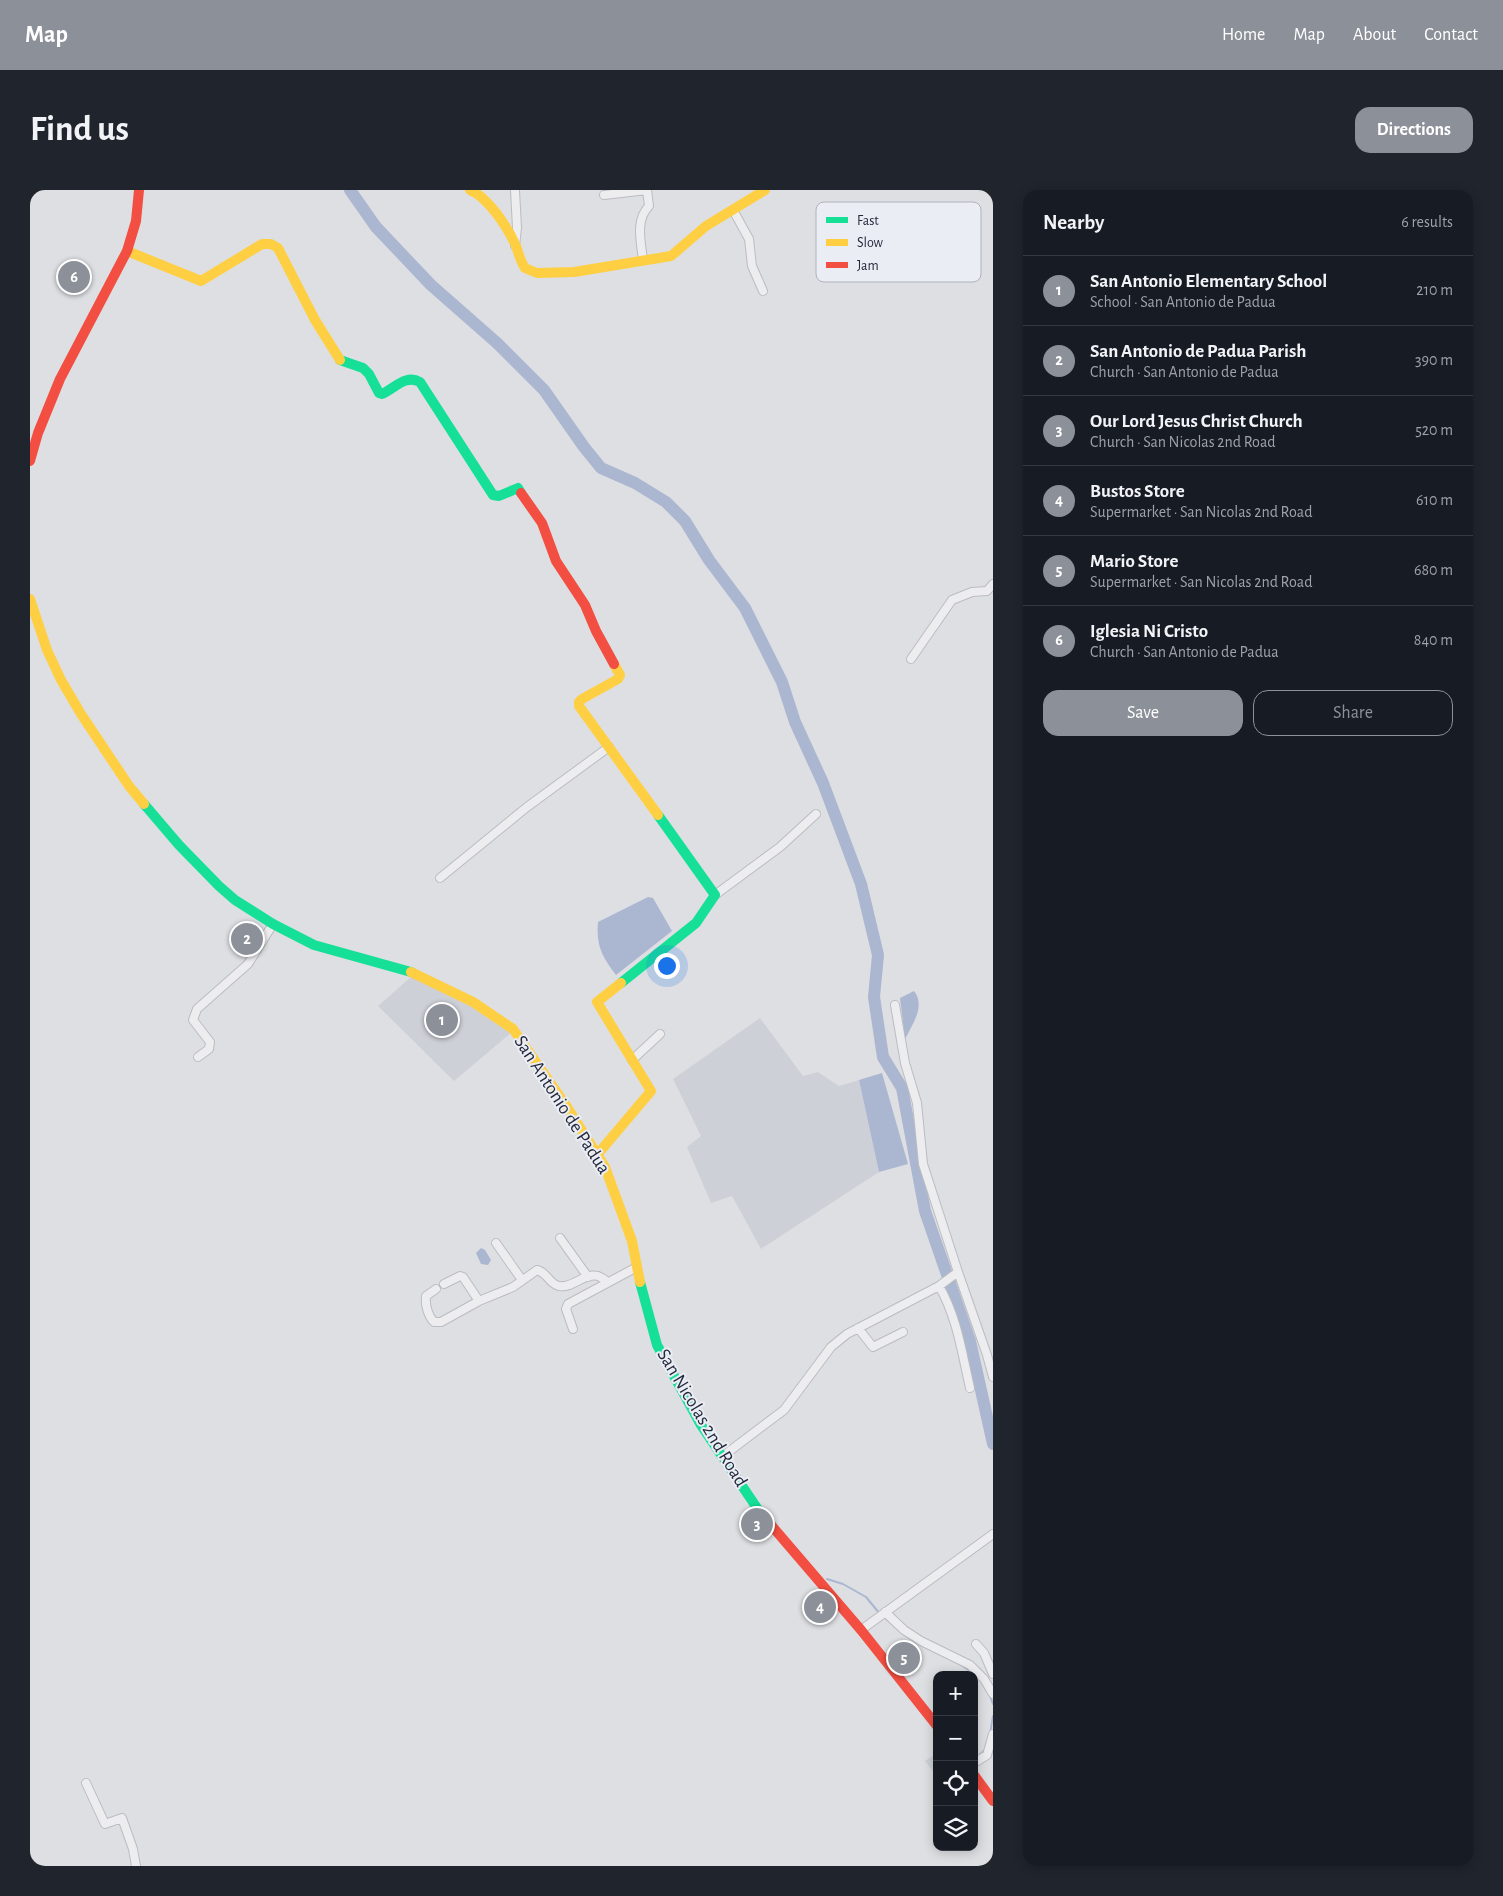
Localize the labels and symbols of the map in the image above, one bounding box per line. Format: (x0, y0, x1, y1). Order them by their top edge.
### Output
legend (816, 202, 981, 282)
text: Fast (857, 214, 879, 228)
text: Slow (857, 236, 884, 250)
pin: 6 (58, 258, 90, 296)
text: Jam (857, 259, 879, 273)
pin: 2 (231, 920, 263, 958)
your location (654, 953, 680, 979)
pin: 1 (426, 1001, 458, 1039)
street label: San Antonio de Padua (510, 1032, 614, 1178)
street label: San Nicolas 2nd Road (653, 1346, 751, 1490)
pin: 3 (741, 1505, 773, 1543)
pin: 4 (804, 1588, 836, 1626)
pin: 5 (888, 1639, 920, 1677)

